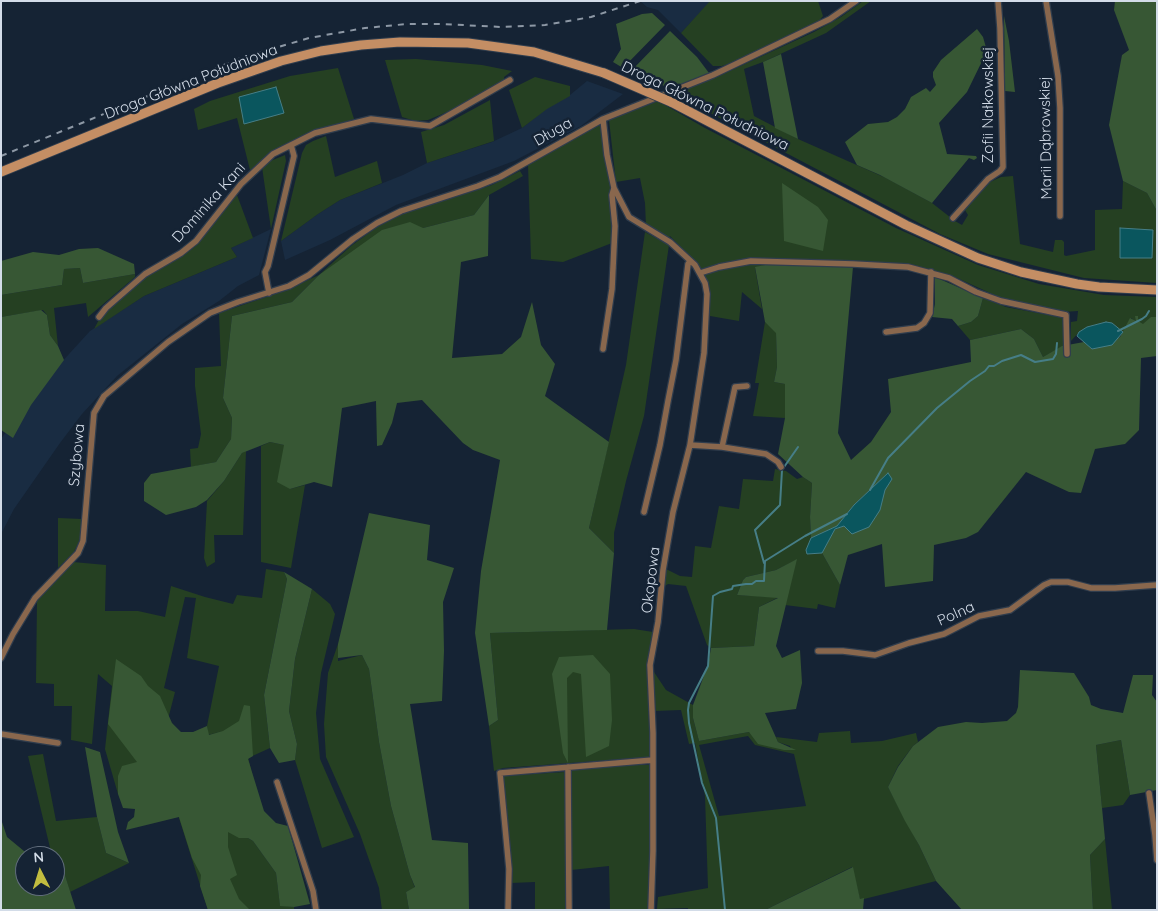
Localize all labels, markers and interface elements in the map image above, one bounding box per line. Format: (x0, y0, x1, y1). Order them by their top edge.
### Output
street label: Droga Główna Południowa (102, 41, 280, 123)
street label: Zofii Nałkowskiej (979, 47, 997, 163)
street label: Droga Główna Południowa (618, 58, 792, 154)
street label: Marii Dąbrowskiej (1036, 76, 1056, 200)
street label: Długa (531, 114, 575, 150)
street label: Dominika Kani (169, 159, 249, 247)
street label: Szybowa (65, 423, 89, 487)
street label: Okopowa (638, 546, 664, 614)
street label: Polna (934, 598, 978, 630)
north arrow (15, 846, 65, 896)
text: N (33, 848, 45, 866)

